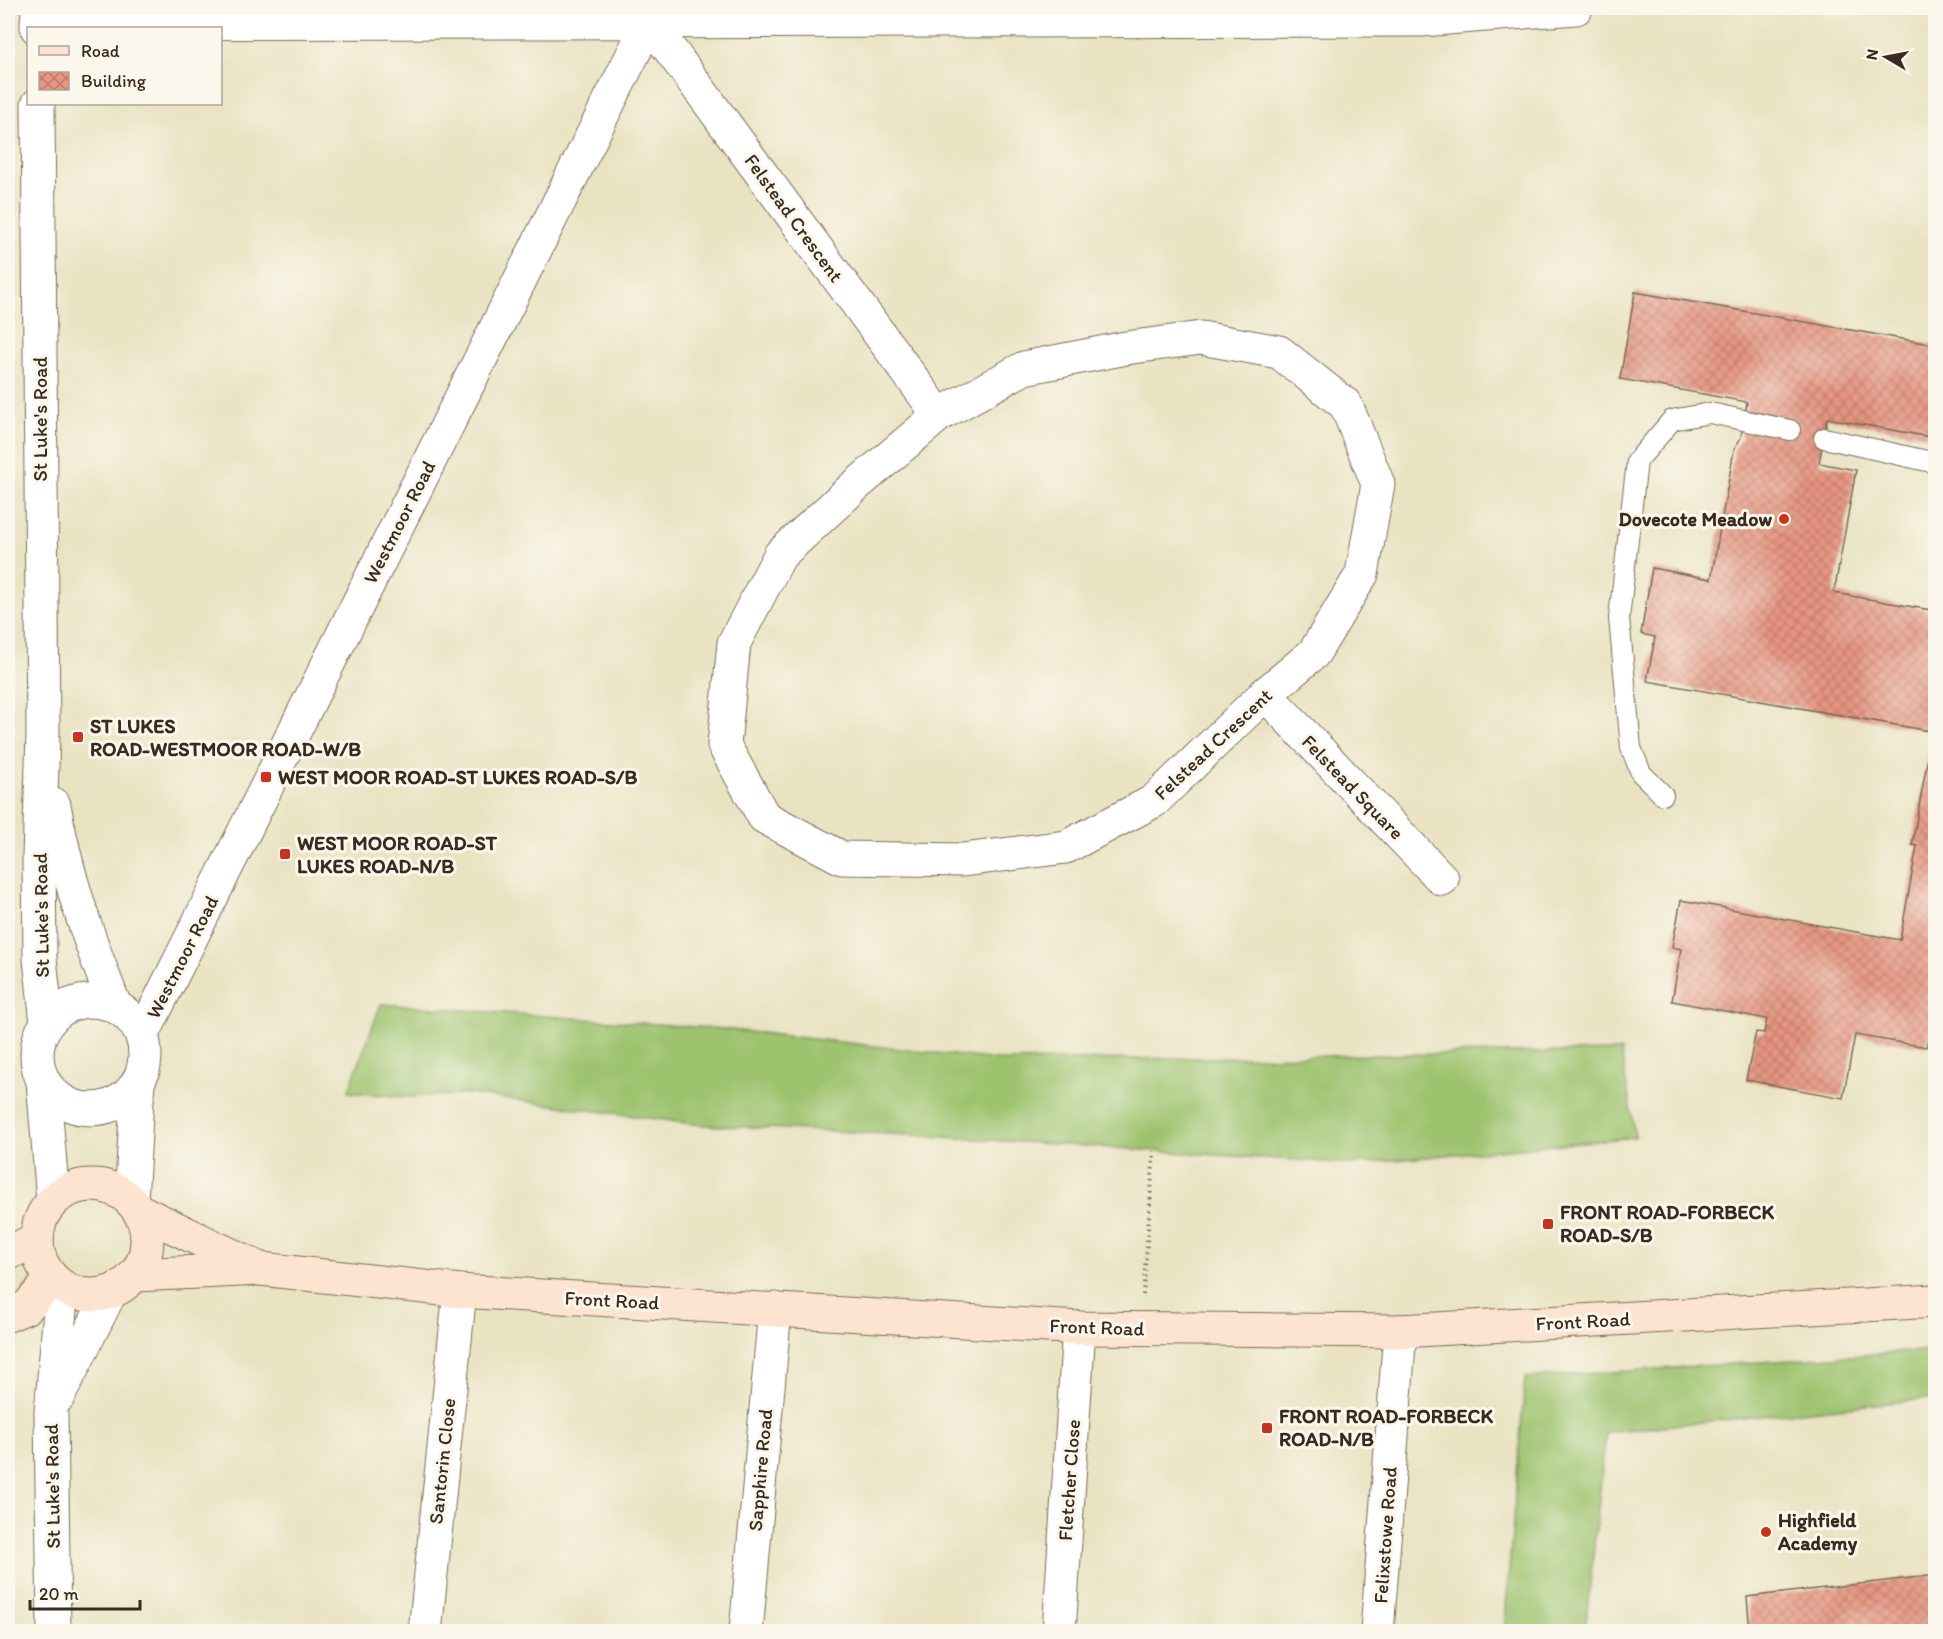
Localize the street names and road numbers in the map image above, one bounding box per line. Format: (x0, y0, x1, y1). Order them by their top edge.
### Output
street label: Felstead Crescent (739, 149, 849, 287)
street label: St Luke's Road (28, 356, 52, 482)
street label: Westmoor Road (358, 456, 440, 587)
street label: Felstead Crescent (1149, 683, 1277, 805)
street label: Felstead Square (1297, 730, 1409, 844)
street label: St Luke's Road (28, 852, 54, 978)
street label: Westmoor Road (141, 891, 223, 1022)
street label: Front Road (564, 1286, 660, 1314)
street label: Front Road (1535, 1307, 1631, 1335)
street label: Front Road (1049, 1313, 1145, 1341)
street label: Santorin Close (423, 1397, 461, 1525)
street label: Sapphire Road (743, 1408, 777, 1532)
street label: Fletcher Close (1053, 1418, 1085, 1542)
street label: St Luke's Road (39, 1423, 65, 1549)
street label: Felixstowe Road (1368, 1466, 1402, 1604)

